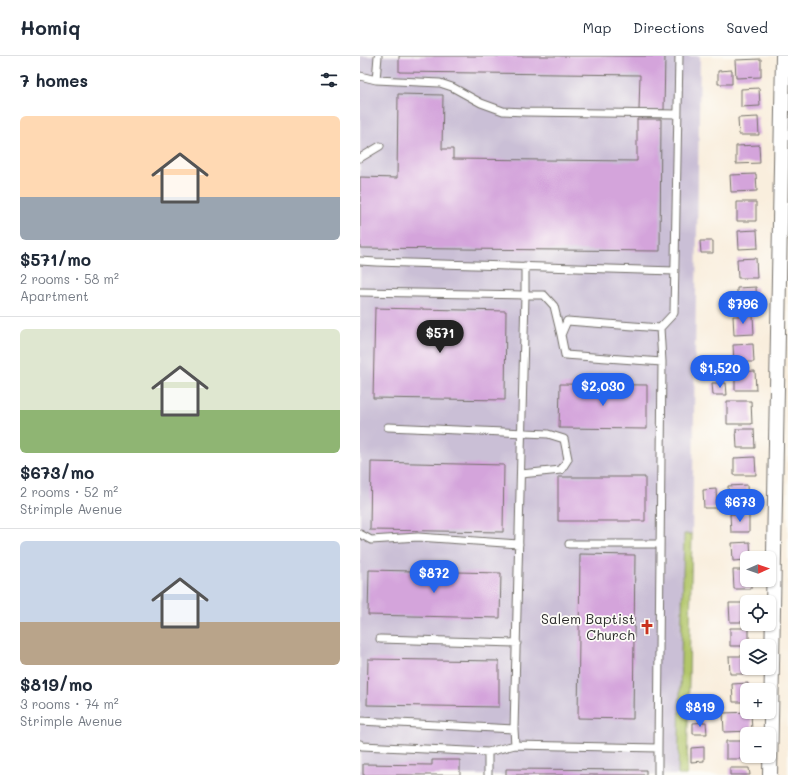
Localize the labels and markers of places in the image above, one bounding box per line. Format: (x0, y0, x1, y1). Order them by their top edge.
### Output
pin: $796 (719, 291, 767, 325)
pin: $571 (416, 320, 464, 354)
pin: $1,520 (687, 355, 753, 389)
pin: $2,030 (570, 373, 636, 407)
pin: $673 (716, 489, 764, 523)
pin: $872 (410, 560, 458, 594)
place label: Salem Baptist Church (541, 609, 635, 644)
church icon: Salem Baptist Church (638, 618, 656, 636)
pin: $819 (676, 694, 724, 728)

